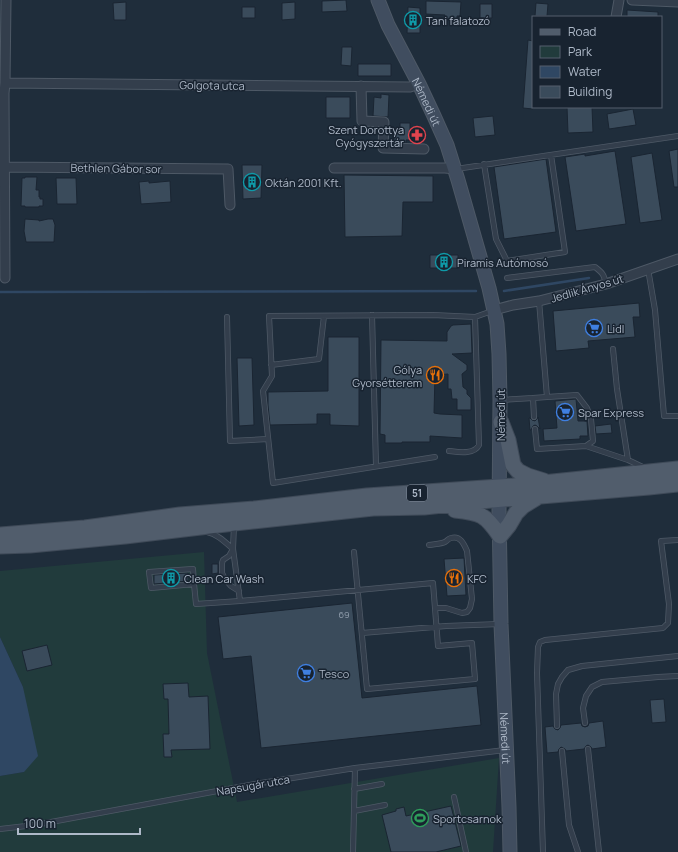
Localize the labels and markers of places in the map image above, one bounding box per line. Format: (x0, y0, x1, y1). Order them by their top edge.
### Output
building icon: Tani falatozó (403, 10, 423, 30)
place label: Tani falatozó (426, 13, 491, 28)
place label: Szent Dorottya Gyógyszertár (328, 122, 404, 150)
pharmacy icon: Szent Dorottya Gyógyszertár (407, 125, 427, 145)
building icon: Oktán 2001 Kft. (242, 172, 262, 192)
place label: Oktán 2001 Kft. (265, 175, 341, 190)
building icon: Piramis Autómosó (434, 252, 454, 272)
place label: Piramis Autómosó (457, 255, 549, 270)
supermarket icon: Lidl (584, 318, 604, 338)
place label: Lidl (607, 321, 624, 336)
place label: Gólya Gyorsétterem (352, 362, 422, 390)
restaurant icon: Gólya Gyorsétterem (425, 365, 445, 385)
supermarket icon: Spar Express (555, 402, 575, 422)
place label: Spar Express (578, 405, 644, 420)
building icon: Clean Car Wash (161, 568, 181, 588)
restaurant icon: KFC (444, 568, 464, 588)
place label: Clean Car Wash (184, 571, 264, 586)
place label: KFC (467, 571, 487, 586)
supermarket icon: Tesco (296, 663, 316, 683)
place label: Tesco (319, 666, 350, 681)
sports icon: Sportcsarnok (410, 808, 430, 828)
place label: Sportcsarnok (433, 811, 502, 826)

